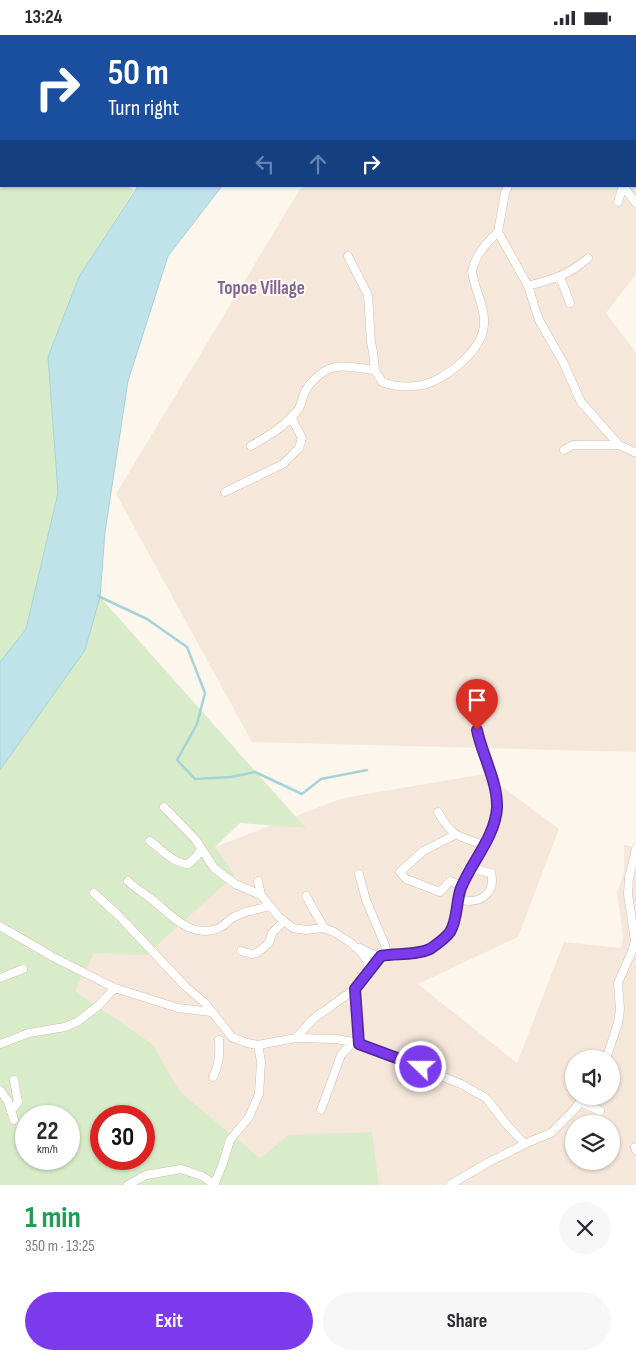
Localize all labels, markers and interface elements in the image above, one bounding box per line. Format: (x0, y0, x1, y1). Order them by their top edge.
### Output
text: 13:24 (25, 6, 62, 29)
text: 50 m (108, 52, 169, 95)
icon: right (25, 55, 90, 120)
text: Turn right (108, 95, 179, 122)
icon: left (251, 150, 279, 178)
icon: ahead (304, 150, 332, 178)
icon: right (357, 150, 385, 178)
district label: Topoe Village (217, 277, 305, 300)
pin (456, 679, 498, 730)
icon: arrive (463, 686, 491, 714)
position arrow (394, 1040, 446, 1092)
map controls (565, 1050, 620, 1170)
button: sound (565, 1050, 620, 1105)
speed limit sign: 30 (90, 1105, 155, 1170)
button: layers (565, 1115, 620, 1170)
text: 22 (37, 1116, 58, 1147)
text: km/h (37, 1142, 58, 1157)
text: 1 min (25, 1200, 81, 1236)
button: close (559, 1202, 611, 1254)
text: 350 m · 13:25 (25, 1237, 95, 1256)
button: Exit (25, 1292, 313, 1350)
button: Share (323, 1292, 611, 1350)

